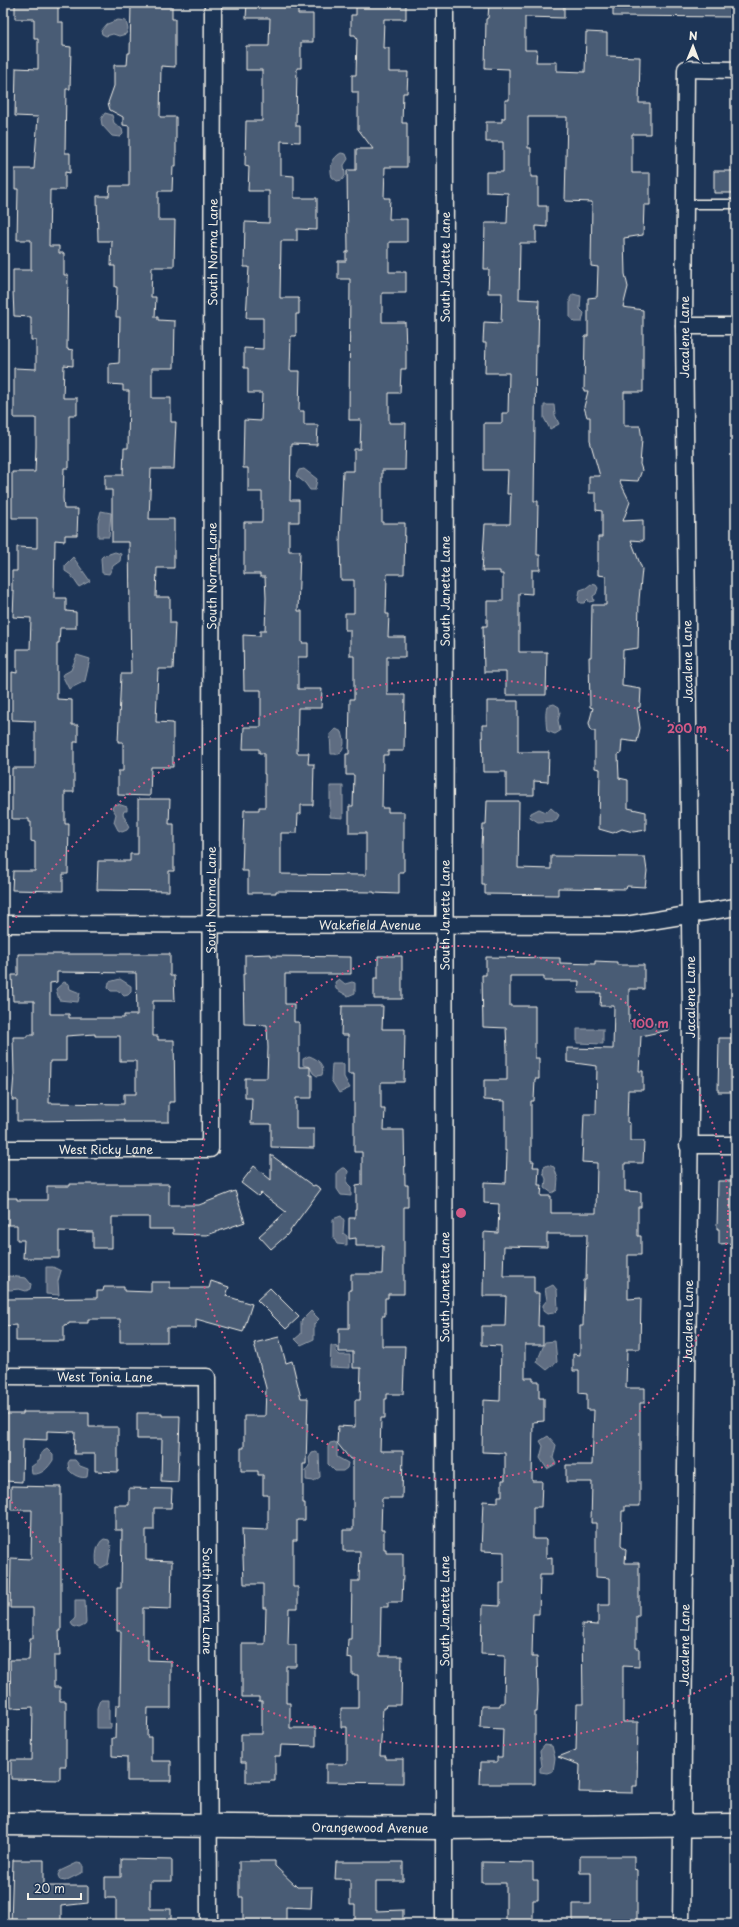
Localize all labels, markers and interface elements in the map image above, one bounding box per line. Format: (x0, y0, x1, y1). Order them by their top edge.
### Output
north arrow (673, 26, 713, 66)
text: N (689, 27, 698, 44)
street label: South Norma Lane (203, 198, 221, 306)
street label: South Janette Lane (436, 211, 454, 323)
street label: Jacalene Lane (675, 295, 693, 378)
street label: South Norma Lane (202, 522, 221, 630)
street label: South Janette Lane (436, 535, 454, 647)
street label: Jacalene Lane (677, 619, 697, 702)
text: 200 m (667, 719, 707, 737)
street label: South Norma Lane (202, 846, 220, 954)
street label: South Janette Lane (435, 859, 454, 971)
street label: Wakefield Avenue (319, 916, 421, 934)
street label: Jacalene Lane (681, 955, 699, 1038)
text: 100 m (631, 1014, 669, 1032)
street label: West Ricky Lane (59, 1140, 153, 1158)
centre of rings (454, 1206, 468, 1220)
street label: South Janette Lane (435, 1231, 453, 1343)
street label: Jacalene Lane (678, 1279, 697, 1362)
street label: West Tonia Lane (57, 1367, 153, 1386)
street label: South Norma Lane (199, 1547, 217, 1655)
street label: South Janette Lane (435, 1555, 453, 1667)
street label: Jacalene Lane (675, 1603, 694, 1686)
street label: Orangewood Avenue (312, 1818, 429, 1837)
scale bar (28, 1875, 81, 1901)
text: 20 m (34, 1879, 65, 1897)

